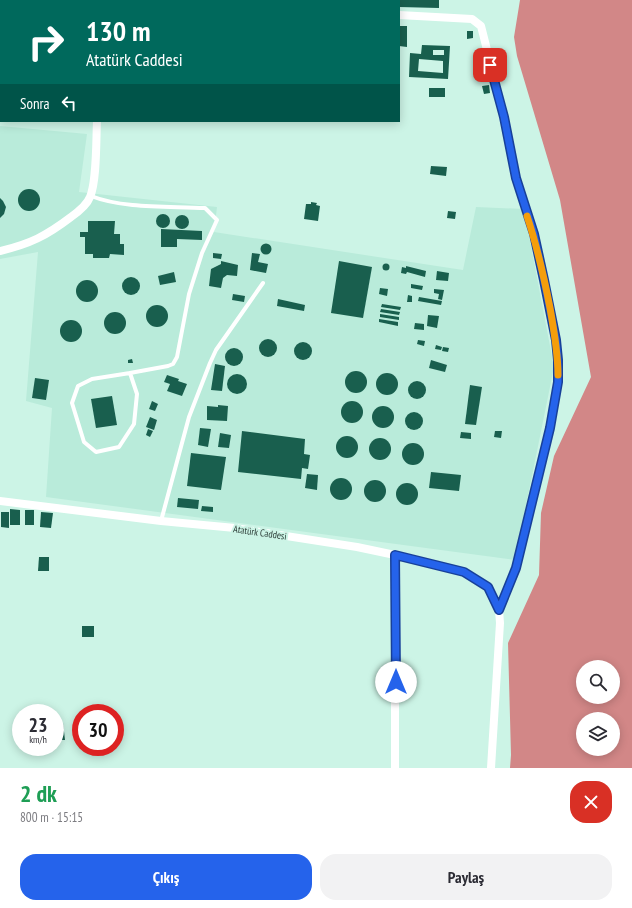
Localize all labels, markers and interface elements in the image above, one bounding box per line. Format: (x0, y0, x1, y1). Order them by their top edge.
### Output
text: 130 m (86, 12, 150, 49)
icon: right (20, 16, 72, 68)
text: Atatürk Caddesi (86, 48, 183, 71)
pin (473, 48, 507, 82)
icon: arrive (479, 54, 501, 76)
icon: left (58, 92, 80, 114)
text: Sonra (20, 94, 50, 113)
street label: Atatürk Caddesi (232, 522, 287, 543)
map controls (576, 660, 620, 756)
button: search (576, 660, 620, 704)
position arrow (375, 661, 417, 703)
speed limit sign: 30 (72, 704, 124, 756)
text: 23 (28, 712, 48, 738)
button: layers (576, 712, 620, 756)
text: km/h (29, 733, 47, 746)
text: 2 dk (20, 778, 57, 809)
button: close (570, 781, 612, 823)
text: 800 m · 15:15 (20, 809, 83, 826)
button: Çıkış (20, 854, 312, 900)
button: Paylaş (320, 854, 612, 900)

